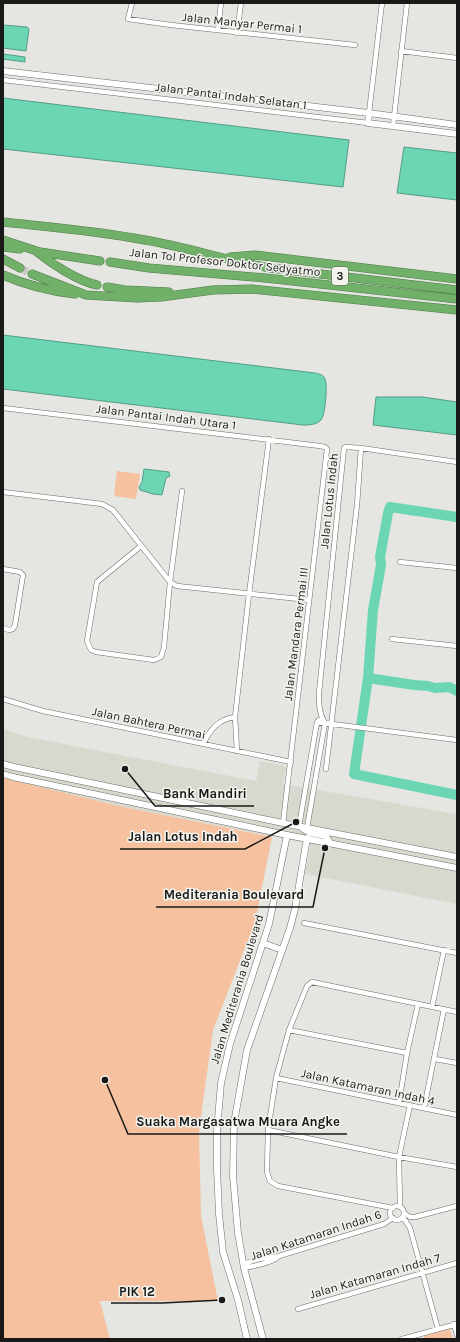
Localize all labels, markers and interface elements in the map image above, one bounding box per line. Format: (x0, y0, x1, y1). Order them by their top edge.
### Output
street label: Jalan Manyar Permai 1 (181, 10, 303, 36)
street label: Jalan Pantai Indah Selatan 1 (154, 80, 308, 112)
street label: Jalan Tol Profesor Doktor Sedyatmo (129, 245, 321, 279)
road number: 3 (332, 267, 348, 285)
street label: Jalan Pantai Indah Utara 1 (95, 401, 237, 433)
street label: Jalan Lotus Indah (317, 452, 341, 550)
street label: Jalan Mandara Permai III (281, 566, 311, 702)
street label: Jalan Bahtera Permai (91, 704, 207, 742)
callout: Bank Mandiri (155, 781, 254, 806)
text: Bank Mandiri (163, 786, 247, 801)
callout: Jalan Lotus Indah (120, 824, 245, 849)
text: Jalan Lotus Indah (128, 829, 238, 844)
callout: Mediterania Boulevard (156, 882, 313, 907)
text: Mediterania Boulevard (164, 887, 304, 902)
street label: Jalan Mediterania Boulevard (208, 913, 266, 1065)
street label: Jalan Katamaran Indah 4 (300, 1066, 436, 1108)
callout: Suaka Margasatwa Muara Angke (128, 1109, 347, 1134)
text: Suaka Margasatwa Muara Angke (136, 1114, 340, 1129)
street label: Jalan Katamaran Indah 6 (249, 1207, 383, 1263)
street label: Jalan Katamaran Indah 7 (308, 1251, 442, 1301)
callout: PIK 12 (111, 1278, 162, 1303)
text: PIK 12 (119, 1284, 155, 1299)

